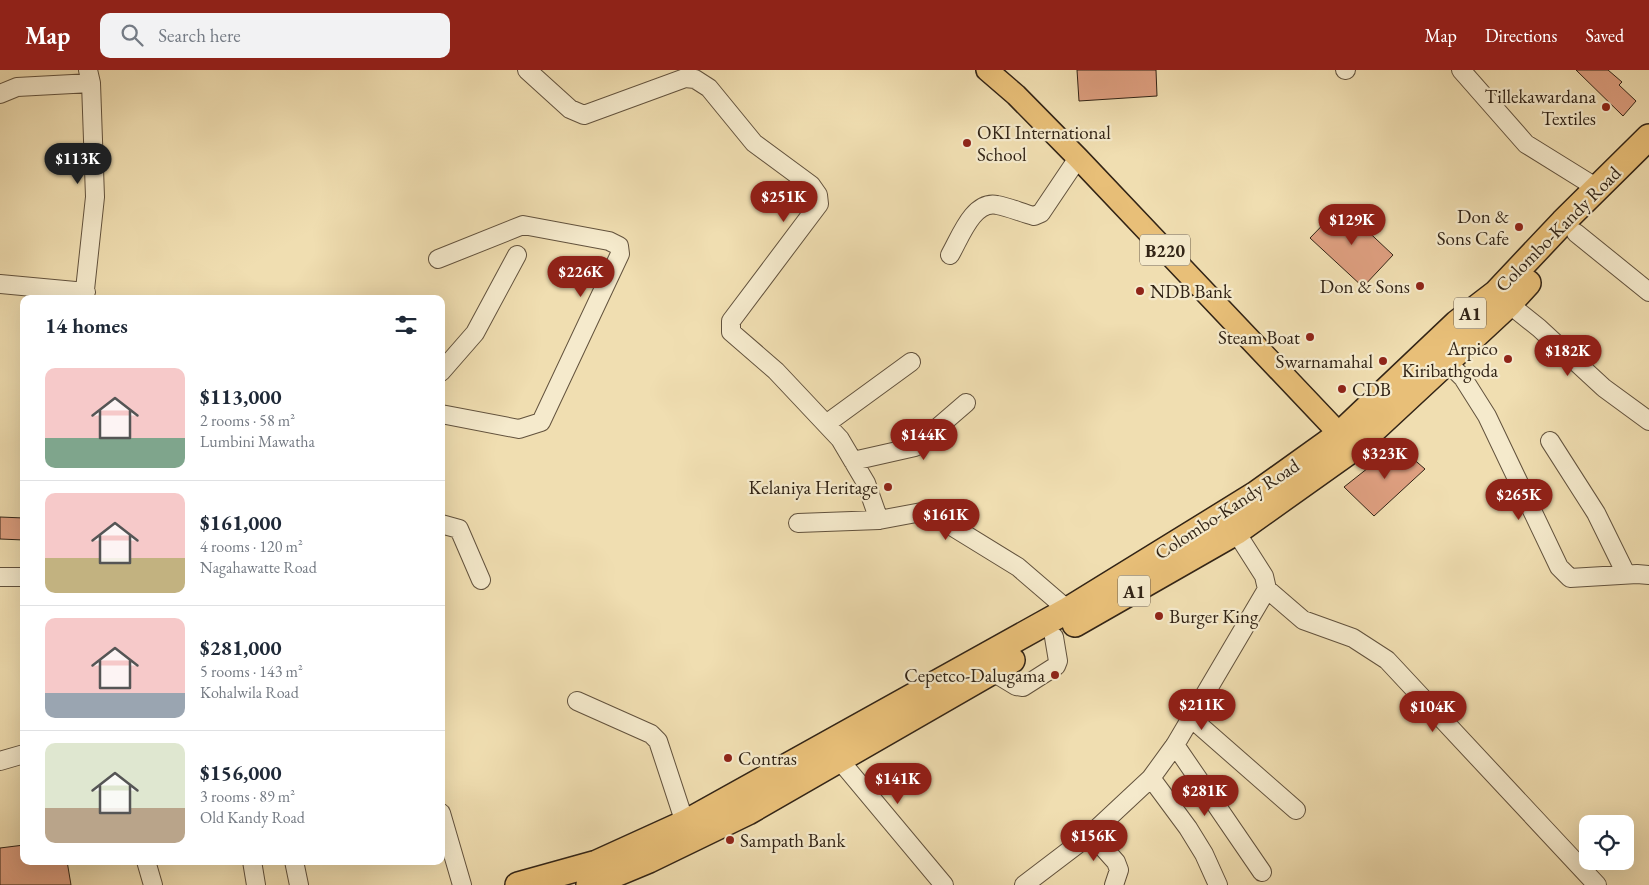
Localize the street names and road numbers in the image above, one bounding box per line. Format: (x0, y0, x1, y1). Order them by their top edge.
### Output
street label: Colombo-Kandy Road (1490, 161, 1626, 297)
road number: B220 (1140, 234, 1190, 266)
road number: A1 (1454, 298, 1486, 328)
street label: Colombo-Kandy Road (1150, 453, 1304, 565)
road number: A1 (1118, 576, 1150, 606)

